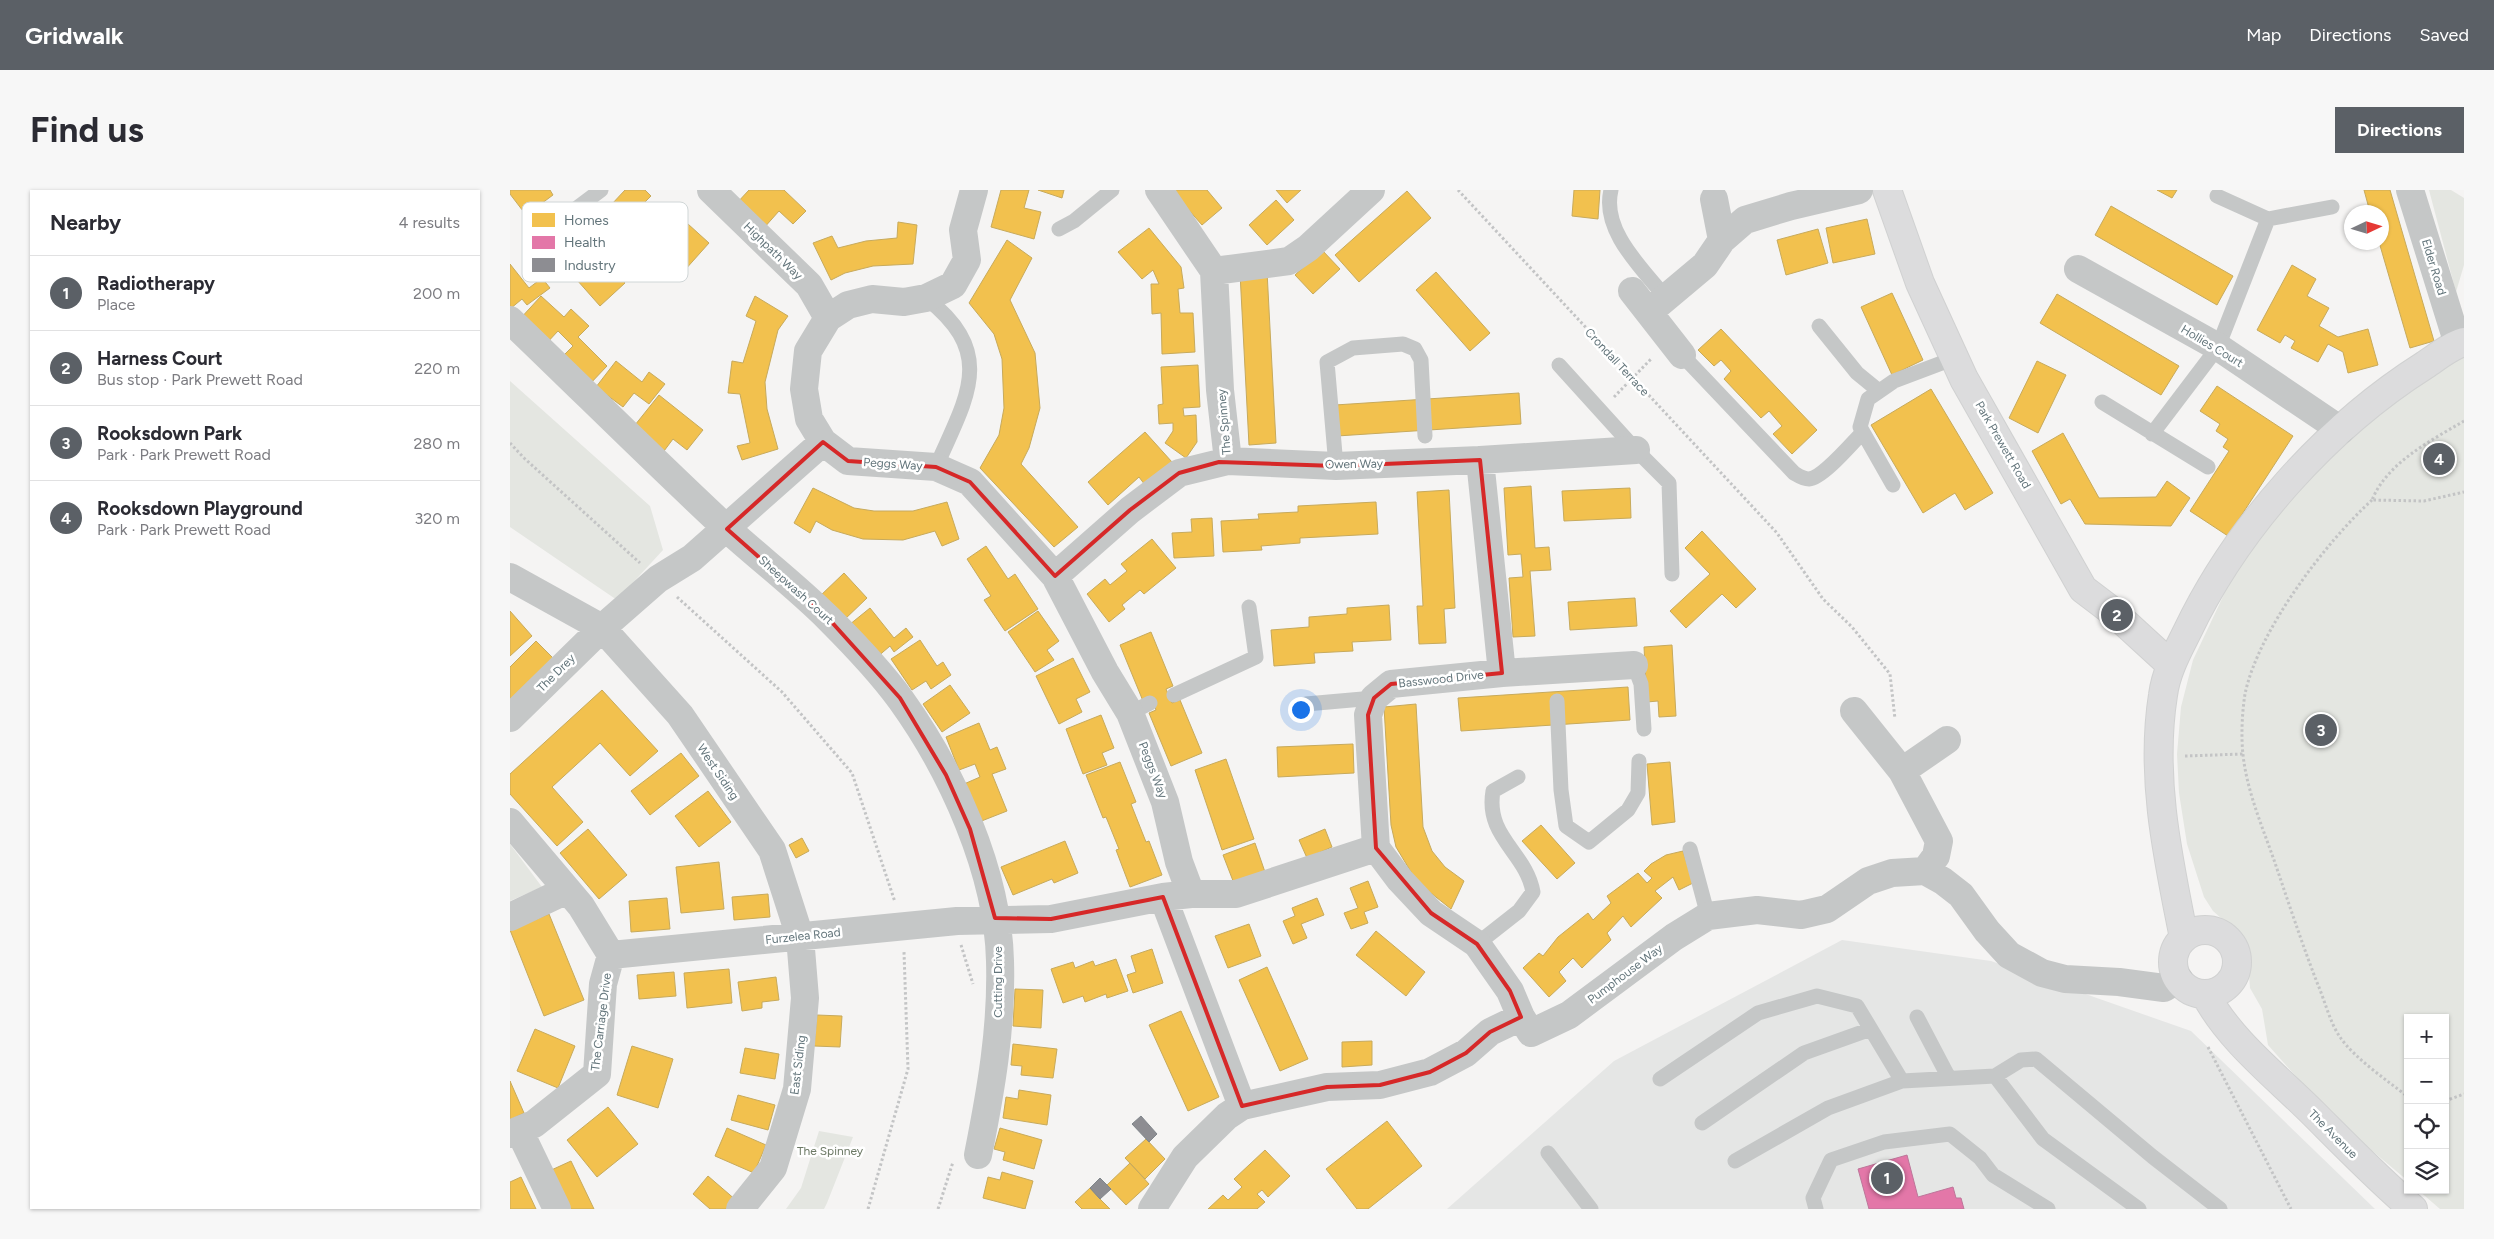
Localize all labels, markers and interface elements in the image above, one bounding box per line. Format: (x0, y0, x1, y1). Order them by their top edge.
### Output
text: Gridwalk (25, 21, 124, 50)
text: Map (2246, 24, 2281, 46)
text: Directions (2309, 24, 2391, 46)
text: Saved (2419, 24, 2469, 46)
button: Directions (2335, 107, 2464, 153)
text: Find us (30, 109, 144, 151)
legend (522, 202, 688, 282)
north arrow (2344, 205, 2389, 250)
text: Nearby (50, 210, 121, 235)
text: Homes (564, 212, 609, 229)
text: 4 results (399, 213, 460, 232)
street label: Highpath Way (741, 219, 806, 283)
text: Health (564, 234, 606, 251)
street label: Elder Road (2419, 237, 2449, 297)
text: Industry (564, 257, 616, 274)
text: Radiotherapy (97, 272, 215, 295)
text: 1 (63, 284, 69, 303)
text: 200 m (413, 284, 460, 303)
text: Place (97, 295, 135, 314)
street label: Hollies Court (2178, 322, 2246, 370)
street label: Crondall Terrace (1582, 325, 1652, 399)
text: Harness Court (97, 347, 223, 370)
text: 2 (61, 359, 71, 378)
text: 220 m (414, 359, 460, 378)
text: Bus stop · Park Prewett Road (97, 370, 303, 389)
street label: The Spinney (1214, 388, 1234, 456)
street label: Park Prewett Road (1972, 399, 2034, 491)
text: Rooksdown Park (97, 422, 242, 445)
text: 3 (62, 434, 70, 453)
text: 280 m (413, 434, 460, 453)
pin: 4 (2423, 440, 2455, 478)
text: Park · Park Prewett Road (97, 445, 271, 464)
street label: Peggs Way (863, 455, 924, 473)
street label: Owen Way (1325, 456, 1384, 472)
text: Rooksdown Playground (97, 497, 303, 520)
text: 4 (61, 509, 71, 528)
text: 320 m (415, 509, 460, 528)
text: Park · Park Prewett Road (97, 520, 271, 539)
street label: Sheepwash Court (756, 553, 837, 628)
pin: 2 (2101, 596, 2133, 634)
street label: The Drey (534, 651, 578, 695)
street label: Basswood Drive (1398, 668, 1485, 690)
your location (1288, 697, 1314, 723)
pin: 3 (2305, 711, 2337, 749)
street label: Peggs Way (1136, 740, 1170, 801)
street label: West Siding (694, 741, 742, 803)
street label: Furzelea Road (765, 925, 841, 947)
street label: Pumphouse Way (1585, 941, 1666, 1007)
street label: Cutting Drive (991, 946, 1005, 1018)
street label: The Carriage Drive (588, 972, 614, 1072)
map controls (2404, 1014, 2449, 1194)
button: + (2404, 1014, 2449, 1059)
street label: East Siding (787, 1034, 809, 1096)
button: − (2404, 1059, 2449, 1104)
button: locate (2404, 1104, 2449, 1149)
street label: The Avenue (2306, 1107, 2361, 1162)
park label: The Spinney (797, 1144, 864, 1158)
button: layers (2404, 1149, 2449, 1194)
pin: 1 (1871, 1159, 1903, 1197)

